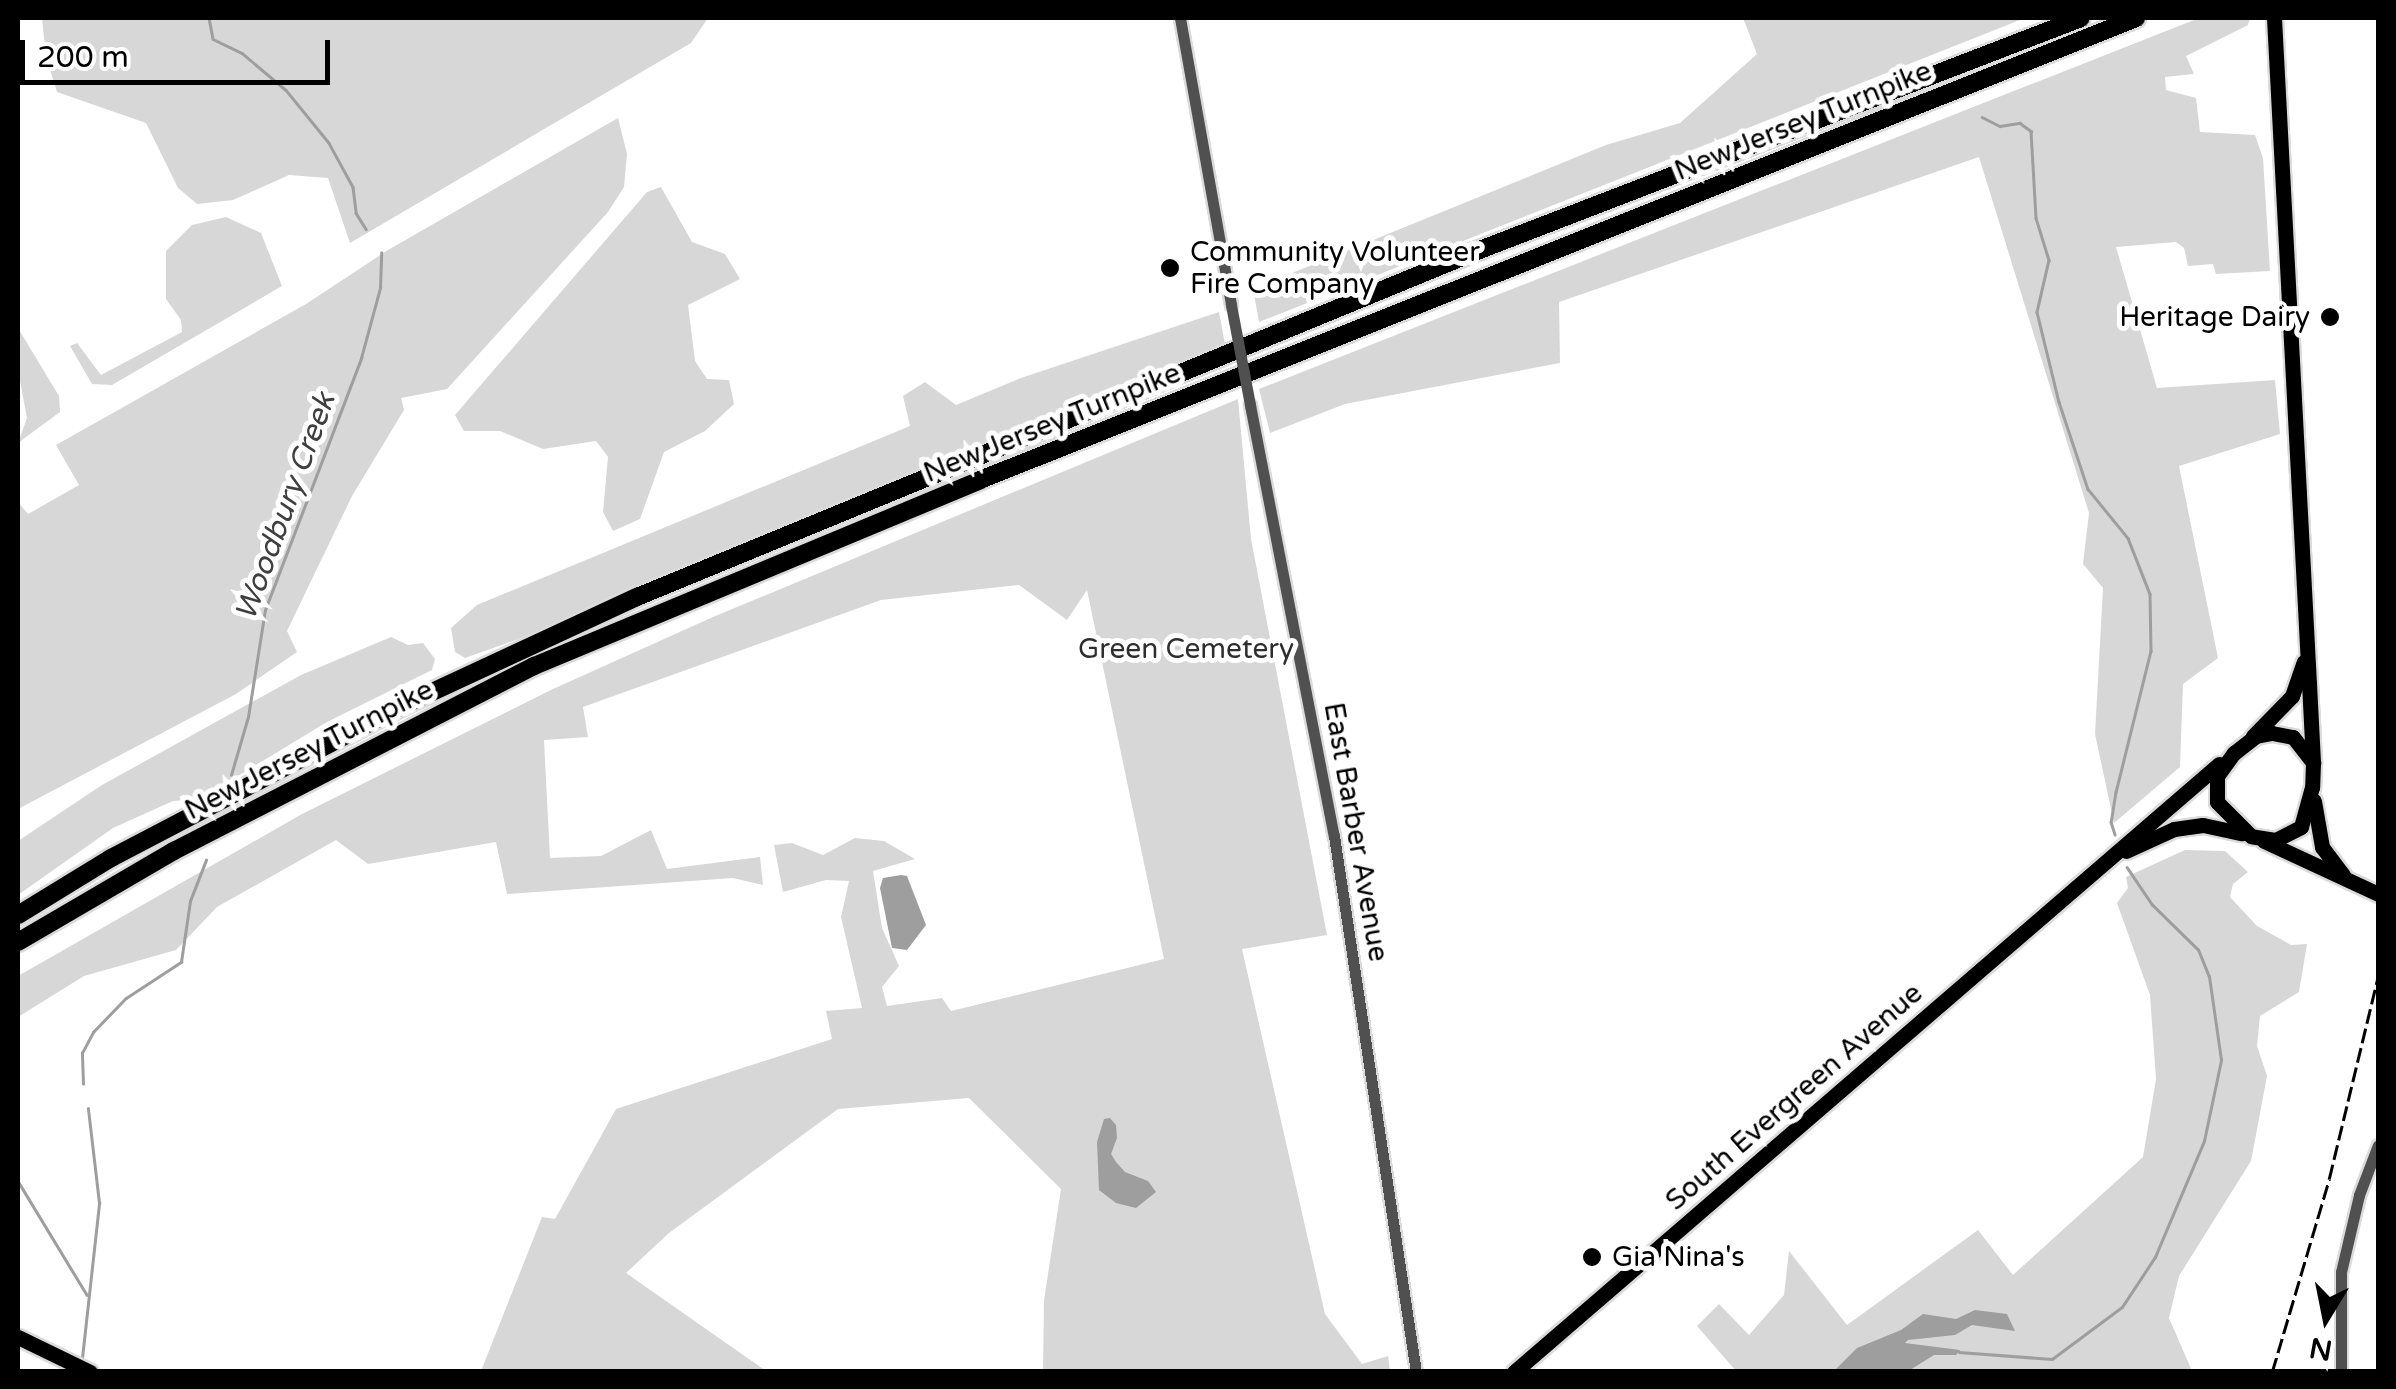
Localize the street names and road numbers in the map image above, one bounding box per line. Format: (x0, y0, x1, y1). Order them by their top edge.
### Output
street label: New Jersey Turnpike (1670, 54, 1936, 188)
street label: New Jersey Turnpike (919, 356, 1185, 490)
street label: New Jersey Turnpike (179, 673, 439, 827)
street label: East Barber Avenue (1317, 700, 1395, 964)
street label: South Evergreen Avenue (1659, 976, 1929, 1218)

